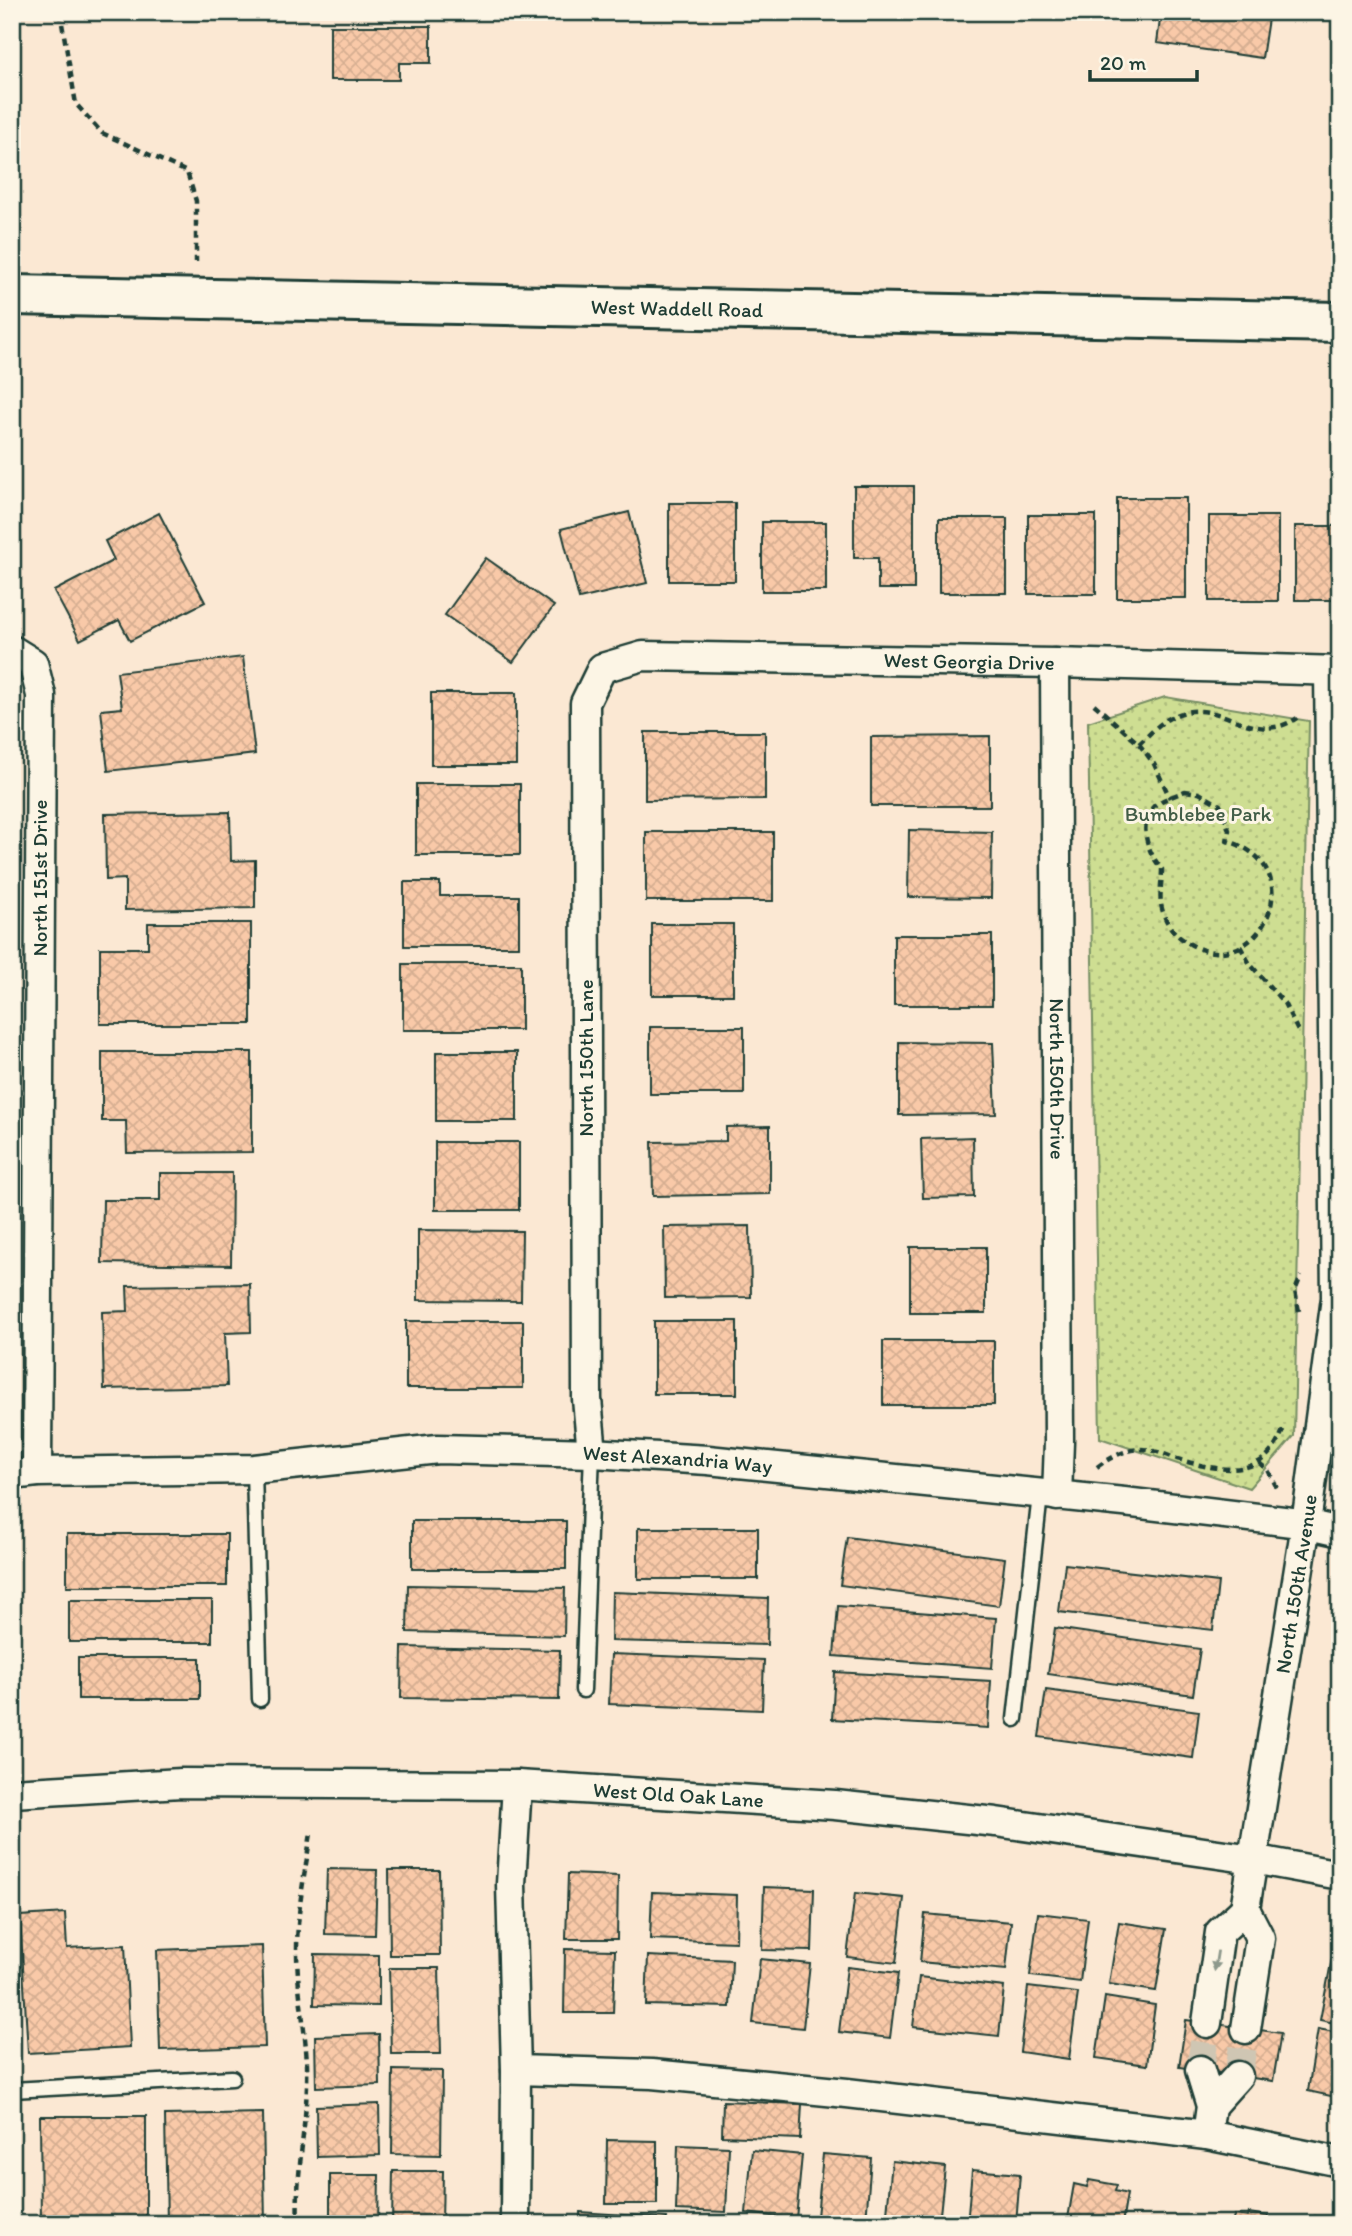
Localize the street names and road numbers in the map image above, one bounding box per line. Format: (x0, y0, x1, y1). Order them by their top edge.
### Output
street label: West Waddell Road (590, 294, 764, 322)
street label: West Georgia Drive (883, 647, 1055, 675)
street label: North 151st Drive (27, 800, 52, 956)
street label: North 150th Lane (573, 979, 598, 1137)
street label: North 150th Drive (1045, 998, 1071, 1160)
street label: West Alexandria Way (582, 1440, 774, 1478)
street label: North 150th Avenue (1269, 1493, 1322, 1675)
street label: West Old Oak Lane (592, 1777, 765, 1813)

